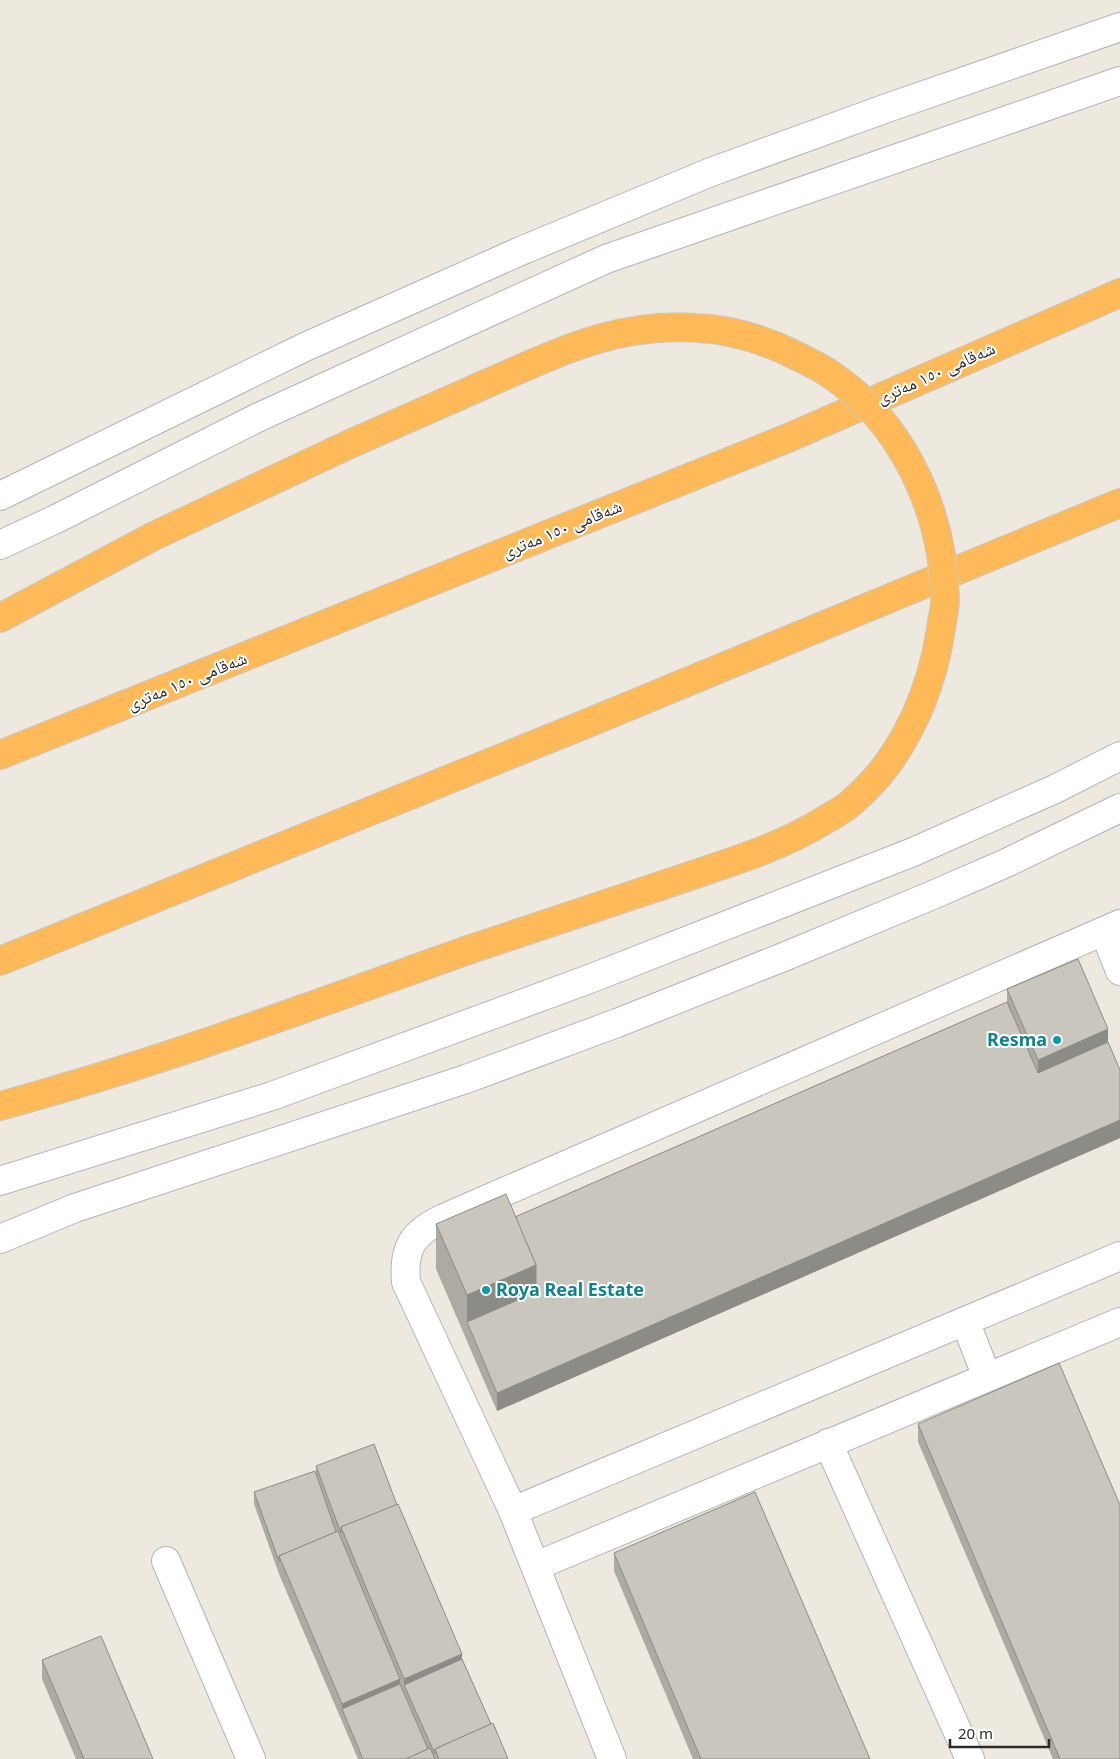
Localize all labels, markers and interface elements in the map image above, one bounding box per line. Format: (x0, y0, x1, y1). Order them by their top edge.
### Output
street label: شەقامی ١٥٠ مەتری (873, 335, 999, 409)
street label: شەقامی ١٥٠ مەتری (498, 493, 625, 563)
street label: شەقامی ١٥٠ مەتری (123, 645, 250, 715)
place label: Resma (987, 1027, 1047, 1051)
marker: Resma (1051, 1034, 1063, 1046)
place label: Roya Real Estate (496, 1277, 644, 1301)
marker: Roya Real Estate (480, 1284, 492, 1296)
scale bar (950, 1716, 1049, 1748)
text: 20 m (958, 1723, 993, 1743)

